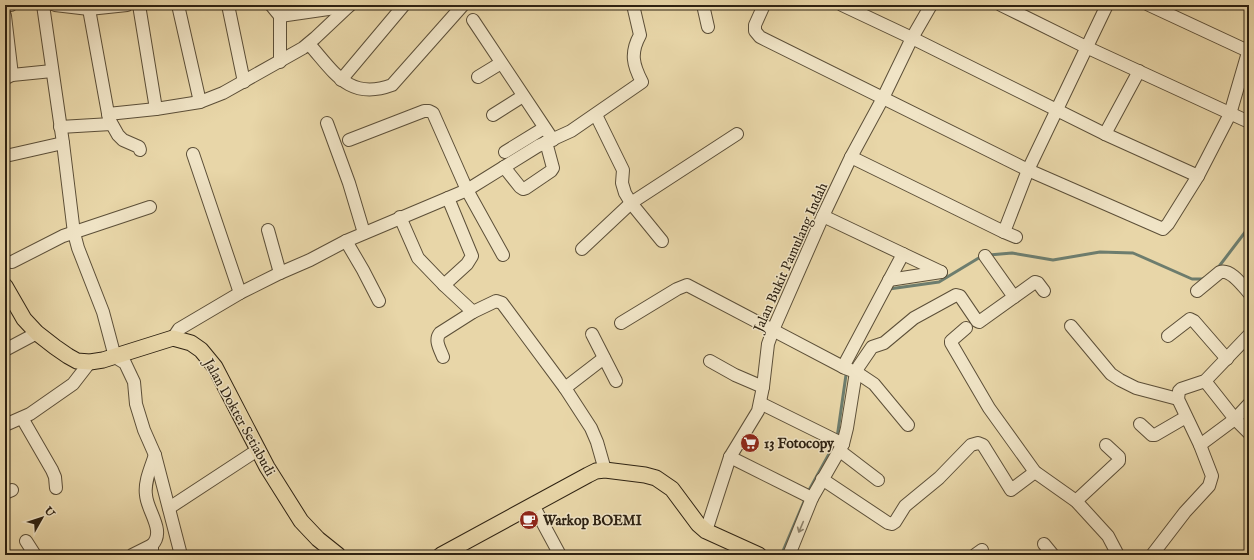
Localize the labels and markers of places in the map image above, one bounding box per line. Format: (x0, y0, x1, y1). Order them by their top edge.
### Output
supermarket icon: 13 Fotocopy (739, 432, 761, 454)
place label: 13 Fotocopy (764, 435, 835, 453)
cafe icon: Warkop BOEMI (518, 509, 540, 531)
place label: Warkop BOEMI (542, 512, 642, 530)

